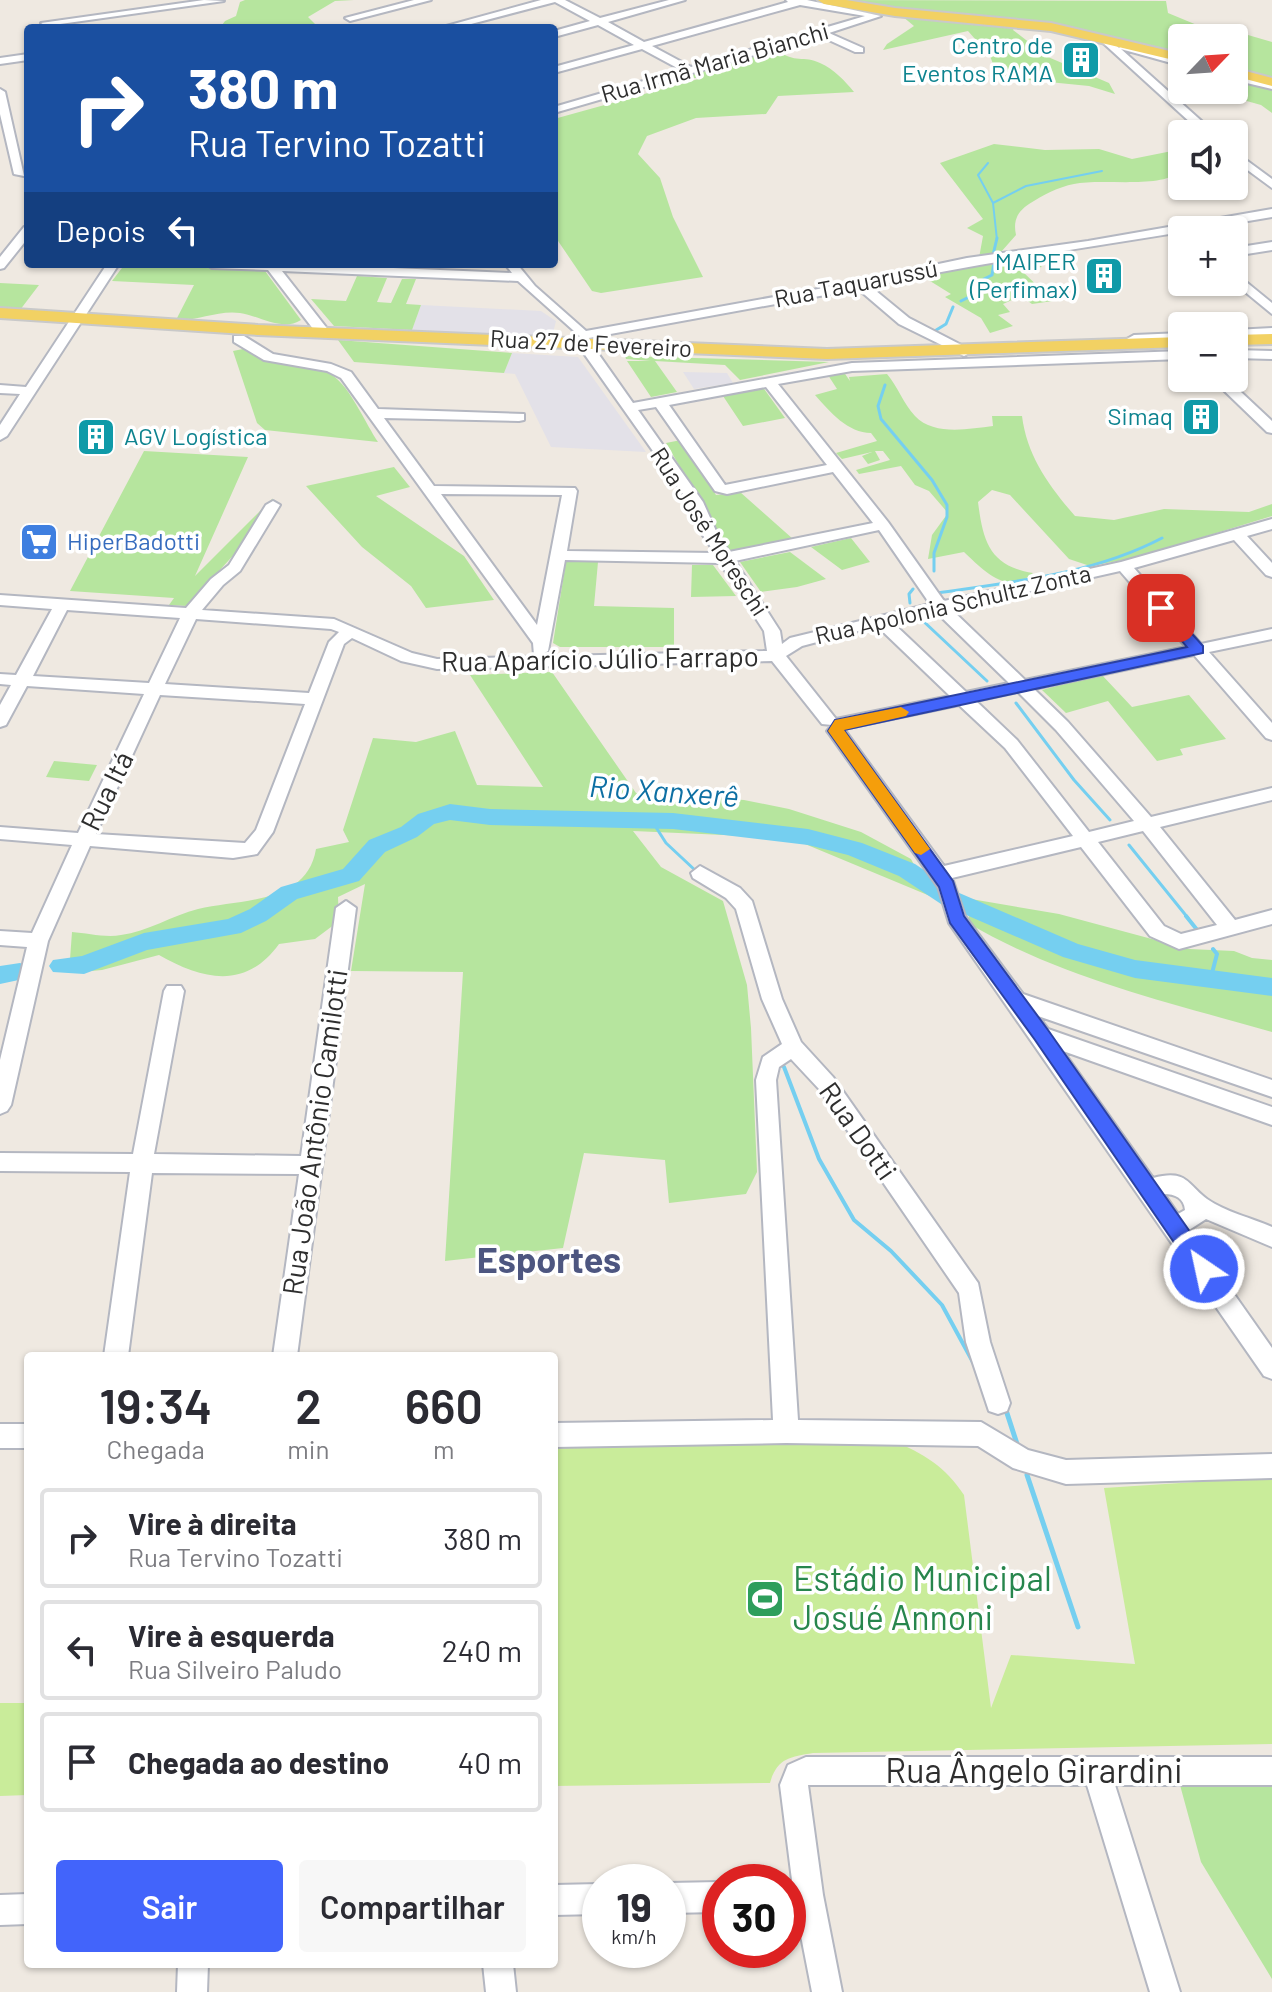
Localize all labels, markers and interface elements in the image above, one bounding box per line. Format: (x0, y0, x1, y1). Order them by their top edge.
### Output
street label: Rua Irmã Maria Bianchi (597, 15, 832, 108)
north arrow (1168, 24, 1248, 104)
map controls (1168, 24, 1248, 392)
place label: Centro de Eventos RAMA (902, 30, 1053, 87)
building icon: Centro de Eventos RAMA (1060, 39, 1102, 81)
text: 380 m (188, 53, 338, 120)
icon: right (56, 56, 160, 160)
button: sound (1168, 120, 1248, 200)
text: Rua Tervino Tozatti (188, 121, 486, 164)
icon: left (161, 208, 205, 252)
text: Depois (56, 212, 145, 248)
button: + (1168, 216, 1248, 296)
place label: MAIPER (Perfimax) (969, 246, 1077, 303)
street label: Rua Taquarussú (772, 252, 940, 313)
building icon: MAIPER (Perfimax) (1083, 255, 1125, 297)
button: − (1168, 312, 1248, 392)
street label: Rua 27 de Fevereiro (489, 323, 693, 362)
building icon: Simaq (1180, 396, 1222, 438)
place label: Simaq (1108, 401, 1173, 430)
building icon: AGV Logística (75, 416, 117, 458)
place label: AGV Logística (124, 421, 268, 450)
street label: Rua José Moreschi (645, 441, 776, 621)
supermarket icon: HiperBadotti (18, 521, 60, 563)
place label: HiperBadotti (67, 526, 200, 555)
street label: Rua Apolonia Schultz Zonta (812, 558, 1093, 649)
pin (1127, 574, 1195, 642)
icon: arrive (1139, 586, 1183, 630)
street label: Rua Aparício Júlio Farrapo (441, 638, 759, 678)
street label: Rua Itá (72, 745, 140, 836)
water label: Rio Xanxerê (588, 767, 740, 813)
street label: Rua João Antônio Camilotti (274, 967, 354, 1297)
street label: Rua Dotti (813, 1075, 905, 1186)
position arrow (1162, 1227, 1246, 1311)
district label: Esportes (477, 1237, 621, 1280)
text: 19:34 (99, 1376, 212, 1434)
text: 2 (295, 1376, 322, 1434)
text: 660 (405, 1376, 483, 1434)
text: Chegada (107, 1433, 205, 1464)
text: min (287, 1433, 329, 1464)
text: m (433, 1433, 454, 1464)
text: Vire à direita (128, 1505, 297, 1541)
icon: right (60, 1516, 104, 1560)
text: 380 m (443, 1520, 522, 1556)
text: Rua Tervino Tozatti (128, 1541, 343, 1572)
place label: Estádio Municipal Josué Annoni (793, 1557, 1052, 1637)
sports icon: Estádio Municipal Josué Annoni (744, 1578, 786, 1620)
text: Vire à esquerda (128, 1617, 335, 1653)
icon: left (60, 1628, 104, 1672)
text: 240 m (442, 1632, 522, 1668)
text: Rua Silveiro Paludo (128, 1653, 342, 1684)
icon: arrive (60, 1740, 104, 1784)
text: Chegada ao destino (128, 1744, 389, 1780)
text: 40 m (458, 1744, 522, 1780)
street label: Rua Ângelo Girardini (885, 1749, 1183, 1790)
button: Sair (56, 1860, 283, 1952)
button: Compartilhar (299, 1860, 526, 1952)
speed limit sign: 30 (702, 1864, 806, 1968)
text: 19 (616, 1882, 652, 1930)
text: km/h (611, 1924, 657, 1948)

